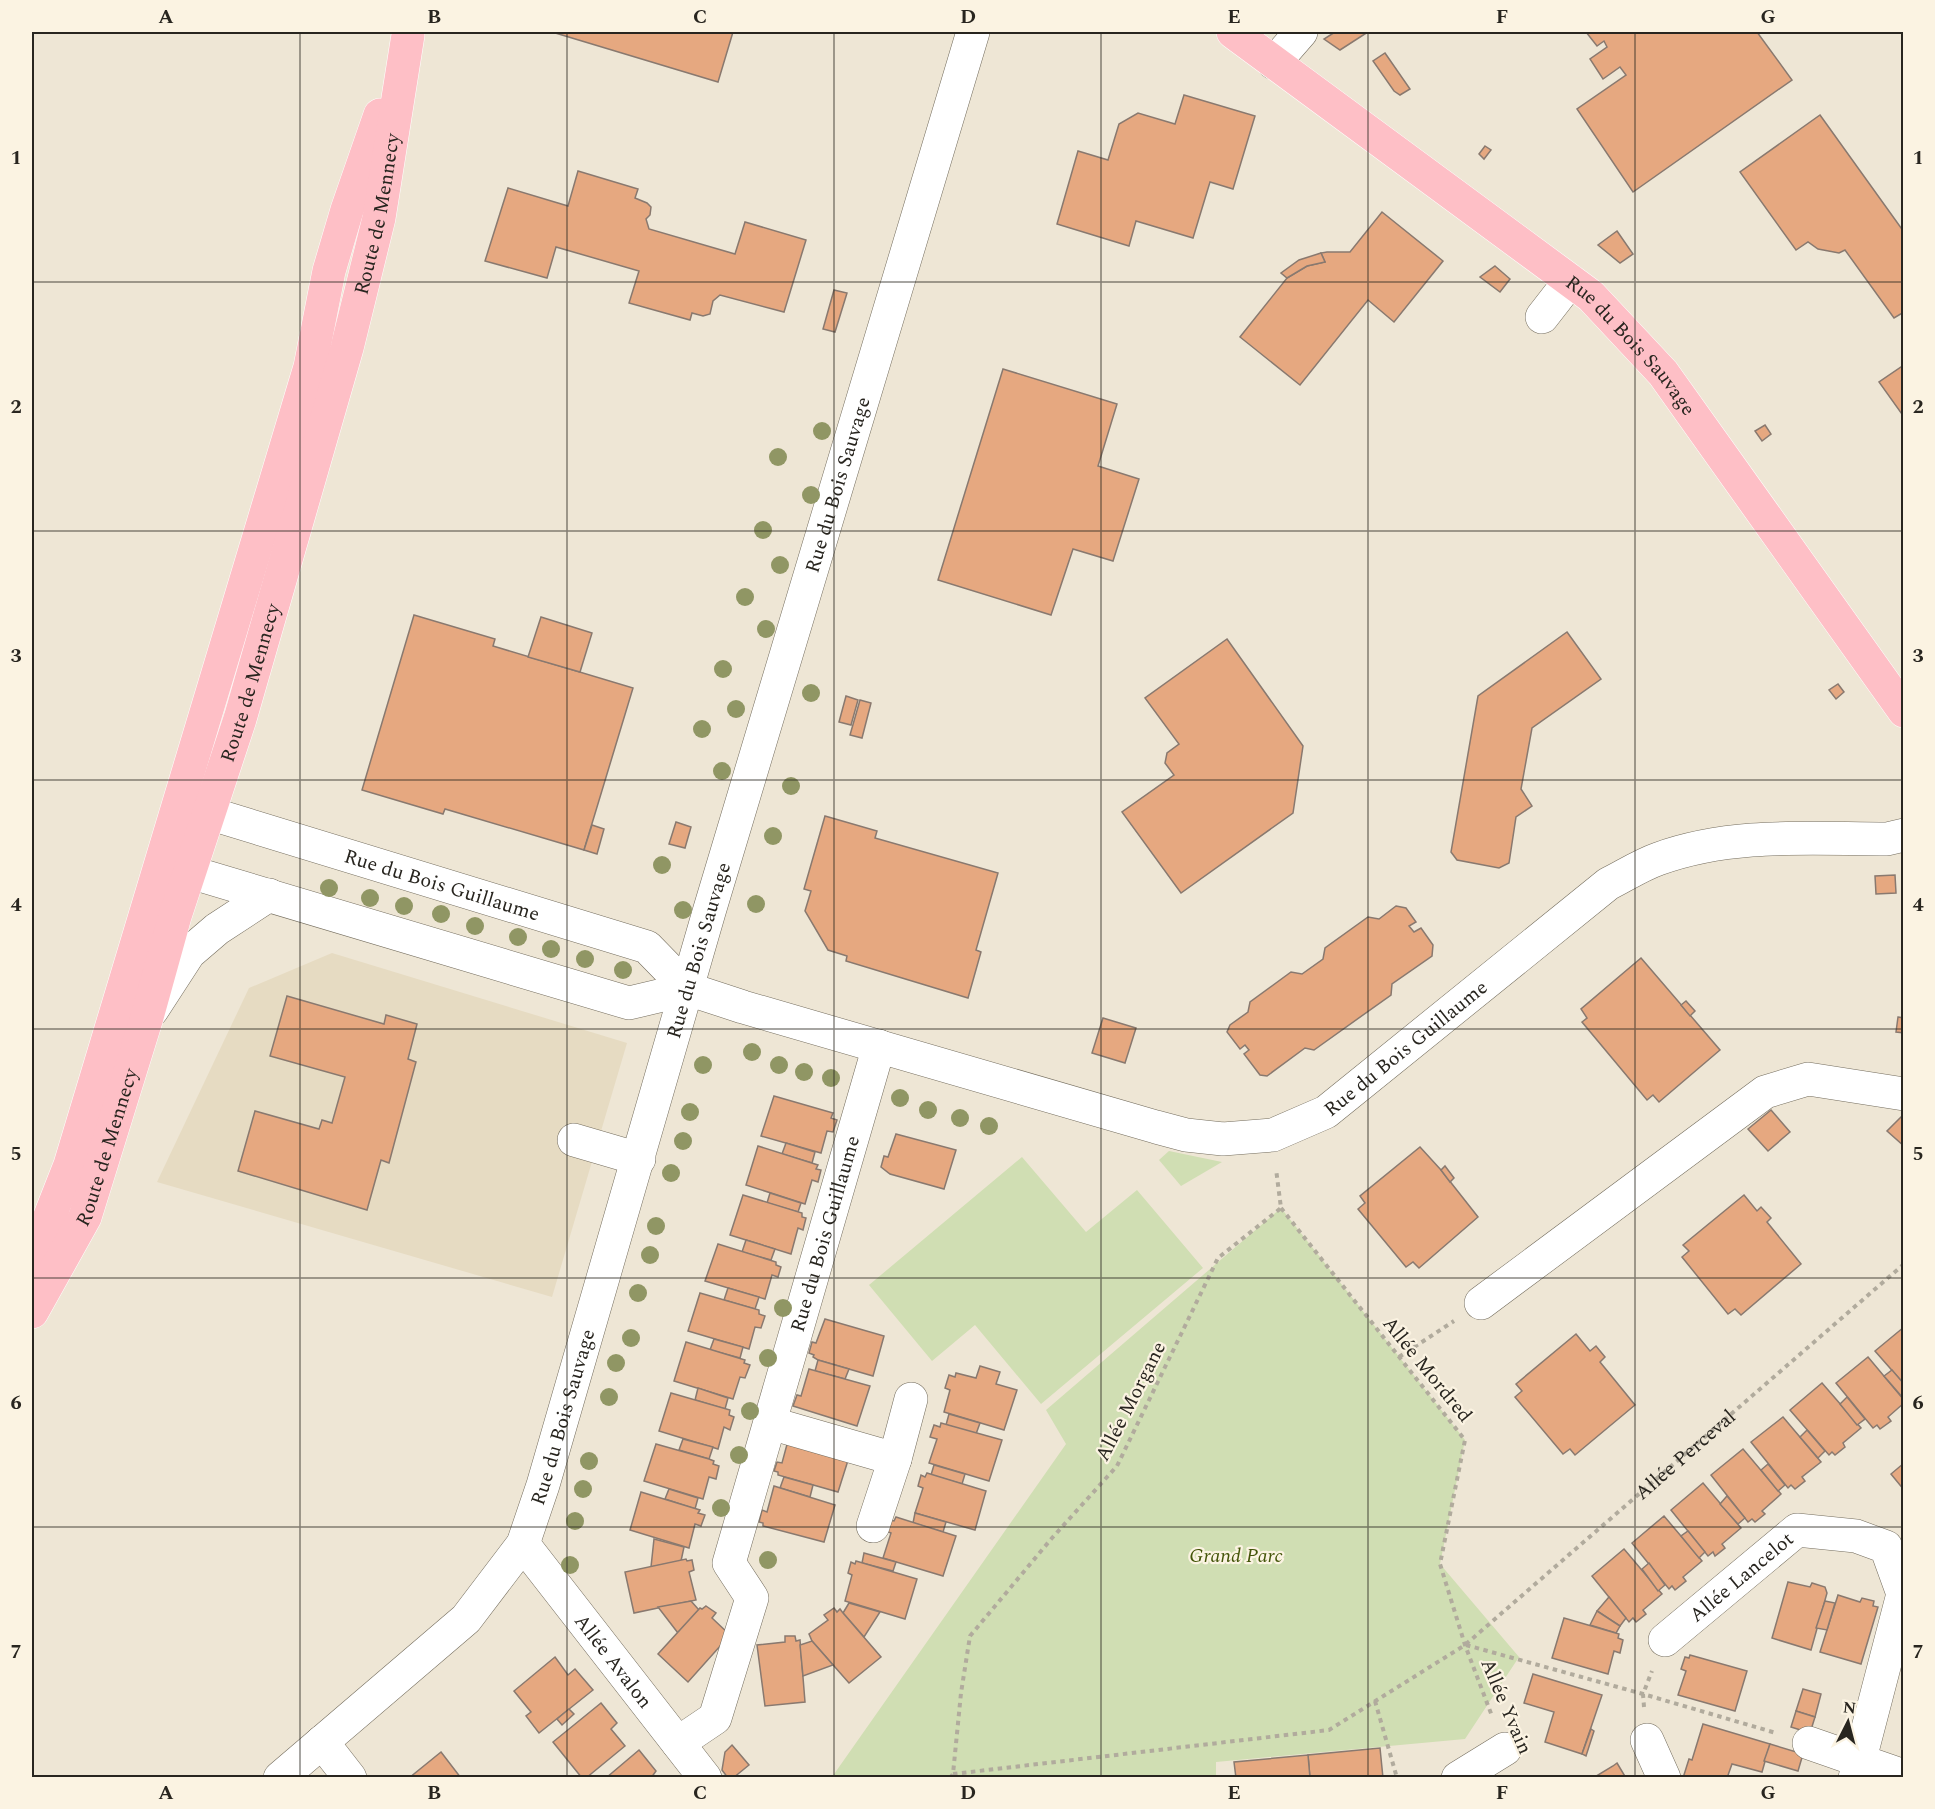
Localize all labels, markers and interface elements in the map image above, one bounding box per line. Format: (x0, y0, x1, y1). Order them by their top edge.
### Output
text: A (158, 2, 174, 32)
text: B (427, 2, 441, 32)
text: C (693, 2, 707, 32)
text: D (960, 2, 976, 32)
text: E (1227, 2, 1241, 32)
text: F (1496, 2, 1508, 32)
text: G (1760, 2, 1776, 32)
street label: Route de Mennecy (347, 130, 408, 298)
text: 1 (10, 143, 22, 173)
text: 1 (1912, 143, 1924, 173)
street label: Rue du Bois Sauvage (1559, 268, 1703, 422)
text: 2 (10, 392, 22, 422)
text: 2 (1912, 392, 1924, 422)
street label: Rue du Bois Sauvage (798, 393, 879, 577)
street label: Route de Mennecy (213, 599, 289, 766)
text: 3 (10, 641, 22, 671)
text: 3 (1912, 641, 1924, 671)
street label: Rue du Bois Guillaume (340, 841, 543, 929)
street label: Rue du Bois Sauvage (659, 859, 739, 1042)
text: 4 (10, 890, 22, 920)
text: 4 (1912, 890, 1924, 920)
street label: Rue du Bois Guillaume (1317, 973, 1494, 1124)
street label: Route de Mennecy (68, 1063, 147, 1232)
street label: Rue du Bois Guillaume (783, 1132, 868, 1336)
text: 5 (10, 1139, 22, 1169)
text: 5 (1912, 1139, 1924, 1169)
street label: Allée Mordred (1375, 1310, 1479, 1429)
street label: Rue du Bois Sauvage (523, 1325, 603, 1509)
street label: Allée Morgane (1088, 1336, 1174, 1466)
text: 6 (10, 1388, 22, 1418)
text: 6 (1912, 1388, 1924, 1418)
street label: Allée Perceval (1628, 1403, 1743, 1507)
street label: Allée Lancelot (1683, 1525, 1801, 1630)
park label: Grand Parc (1189, 1541, 1283, 1571)
street label: Allée Avalon (567, 1608, 660, 1715)
text: 7 (10, 1637, 22, 1667)
text: 7 (1912, 1637, 1924, 1667)
street label: Allée Yvain (1472, 1654, 1540, 1759)
north arrow (1818, 1692, 1878, 1752)
text: N (1842, 1695, 1857, 1721)
text: A (158, 1778, 174, 1808)
text: B (427, 1778, 441, 1808)
text: C (693, 1778, 707, 1808)
text: D (960, 1778, 976, 1808)
text: E (1227, 1778, 1241, 1808)
text: F (1496, 1778, 1508, 1808)
text: G (1760, 1778, 1776, 1808)

